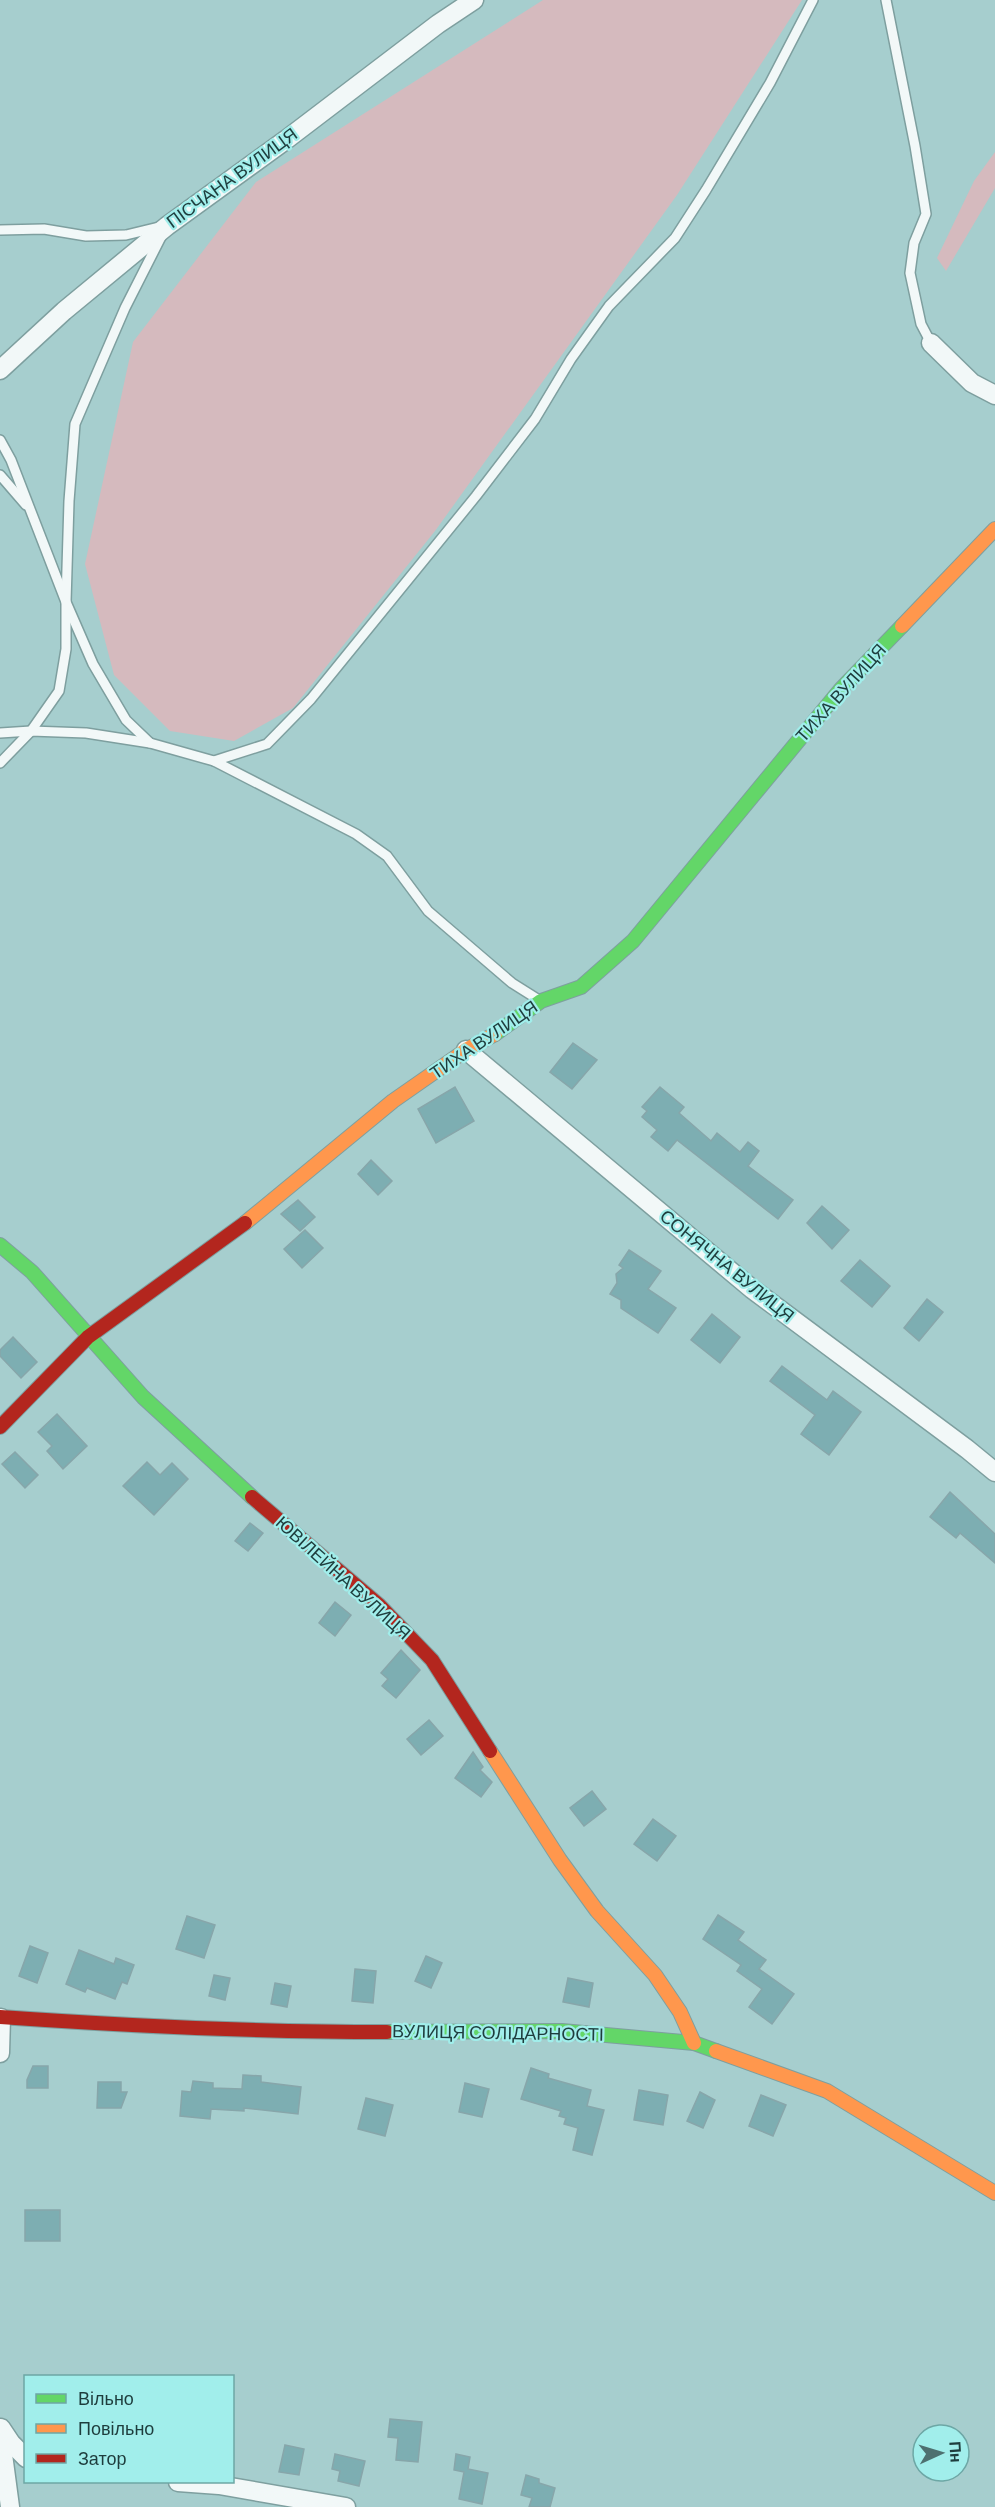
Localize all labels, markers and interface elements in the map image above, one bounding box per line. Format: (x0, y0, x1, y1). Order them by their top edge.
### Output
street label: ПІСЧАНА ВУЛИЦЯ (162, 122, 301, 232)
street label: ТИХА ВУЛИЦЯ (790, 639, 890, 746)
street label: ТИХА ВУЛИЦЯ (426, 995, 541, 1083)
street label: СОНЯЧНА ВУЛИЦЯ (656, 1204, 799, 1326)
street label: ЮВІЛЕЙНА ВУЛИЦЯ (272, 1511, 416, 1644)
street label: ВУЛИЦЯ СОЛІДАРНОСТІ (392, 2019, 604, 2045)
legend (24, 2375, 234, 2483)
text: Вільно (78, 2387, 134, 2409)
text: Повільно (78, 2417, 154, 2439)
north arrow (911, 2423, 971, 2483)
text: Пн (946, 2441, 967, 2463)
text: Затор (78, 2447, 127, 2469)

